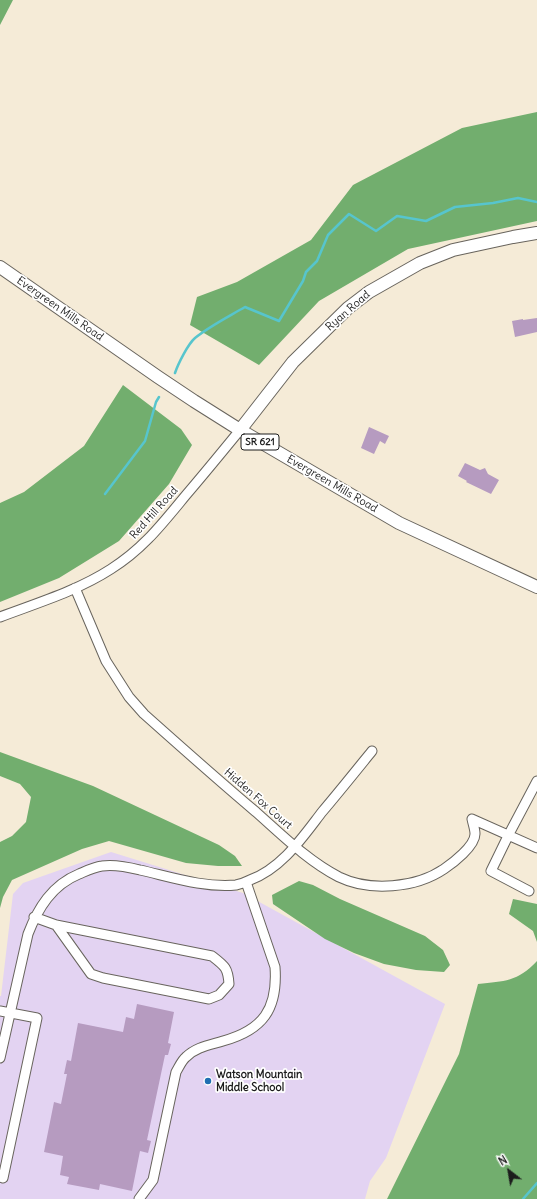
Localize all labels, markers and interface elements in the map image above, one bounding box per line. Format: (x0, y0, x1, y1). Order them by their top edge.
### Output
street label: Evergreen Mills Road (14, 274, 106, 344)
street label: Ryan Road (323, 288, 373, 334)
road number: SR 621 (241, 434, 279, 450)
street label: Evergreen Mills Road (284, 453, 380, 515)
street label: Red Hill Road (127, 484, 181, 542)
street label: Hidden Fox Court (221, 766, 295, 832)
place label: Watson Mountain Middle School (216, 1068, 302, 1094)
marker: Watson Mountain Middle School (203, 1076, 213, 1086)
north arrow (489, 1151, 529, 1191)
text: N (496, 1153, 510, 1169)

